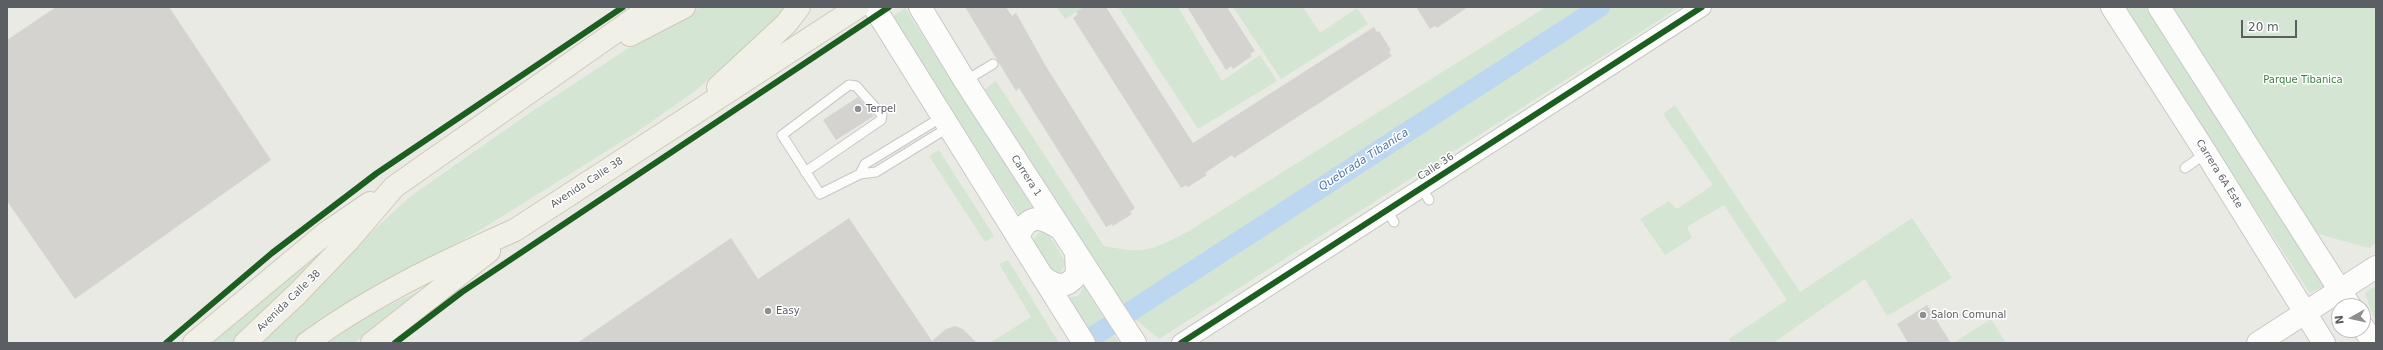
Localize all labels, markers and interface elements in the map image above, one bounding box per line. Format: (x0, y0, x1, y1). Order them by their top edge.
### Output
scale bar (2243, 12, 2299, 38)
text: 20 m (2248, 20, 2279, 34)
park label: Parque Tibanica (2263, 74, 2343, 86)
place label: Terpel (866, 103, 896, 115)
marker: Terpel (853, 104, 863, 114)
water label: Quebrada Tibaníca (1317, 126, 1411, 194)
street label: Carrera 6A Este (2193, 138, 2245, 210)
street label: Calle 36 (1416, 151, 1456, 183)
street label: Carrera 1 (1008, 153, 1044, 199)
street label: Avenida Calle 38 (549, 155, 625, 211)
street label: Avenida Calle 38 (255, 268, 323, 334)
north arrow (2331, 298, 2371, 338)
place label: Easy (776, 305, 800, 317)
marker: Easy (763, 306, 773, 316)
place label: Salon Comunal (1931, 309, 2006, 321)
marker: Salon Comunal (1918, 310, 1928, 320)
text: N (2333, 314, 2347, 325)

